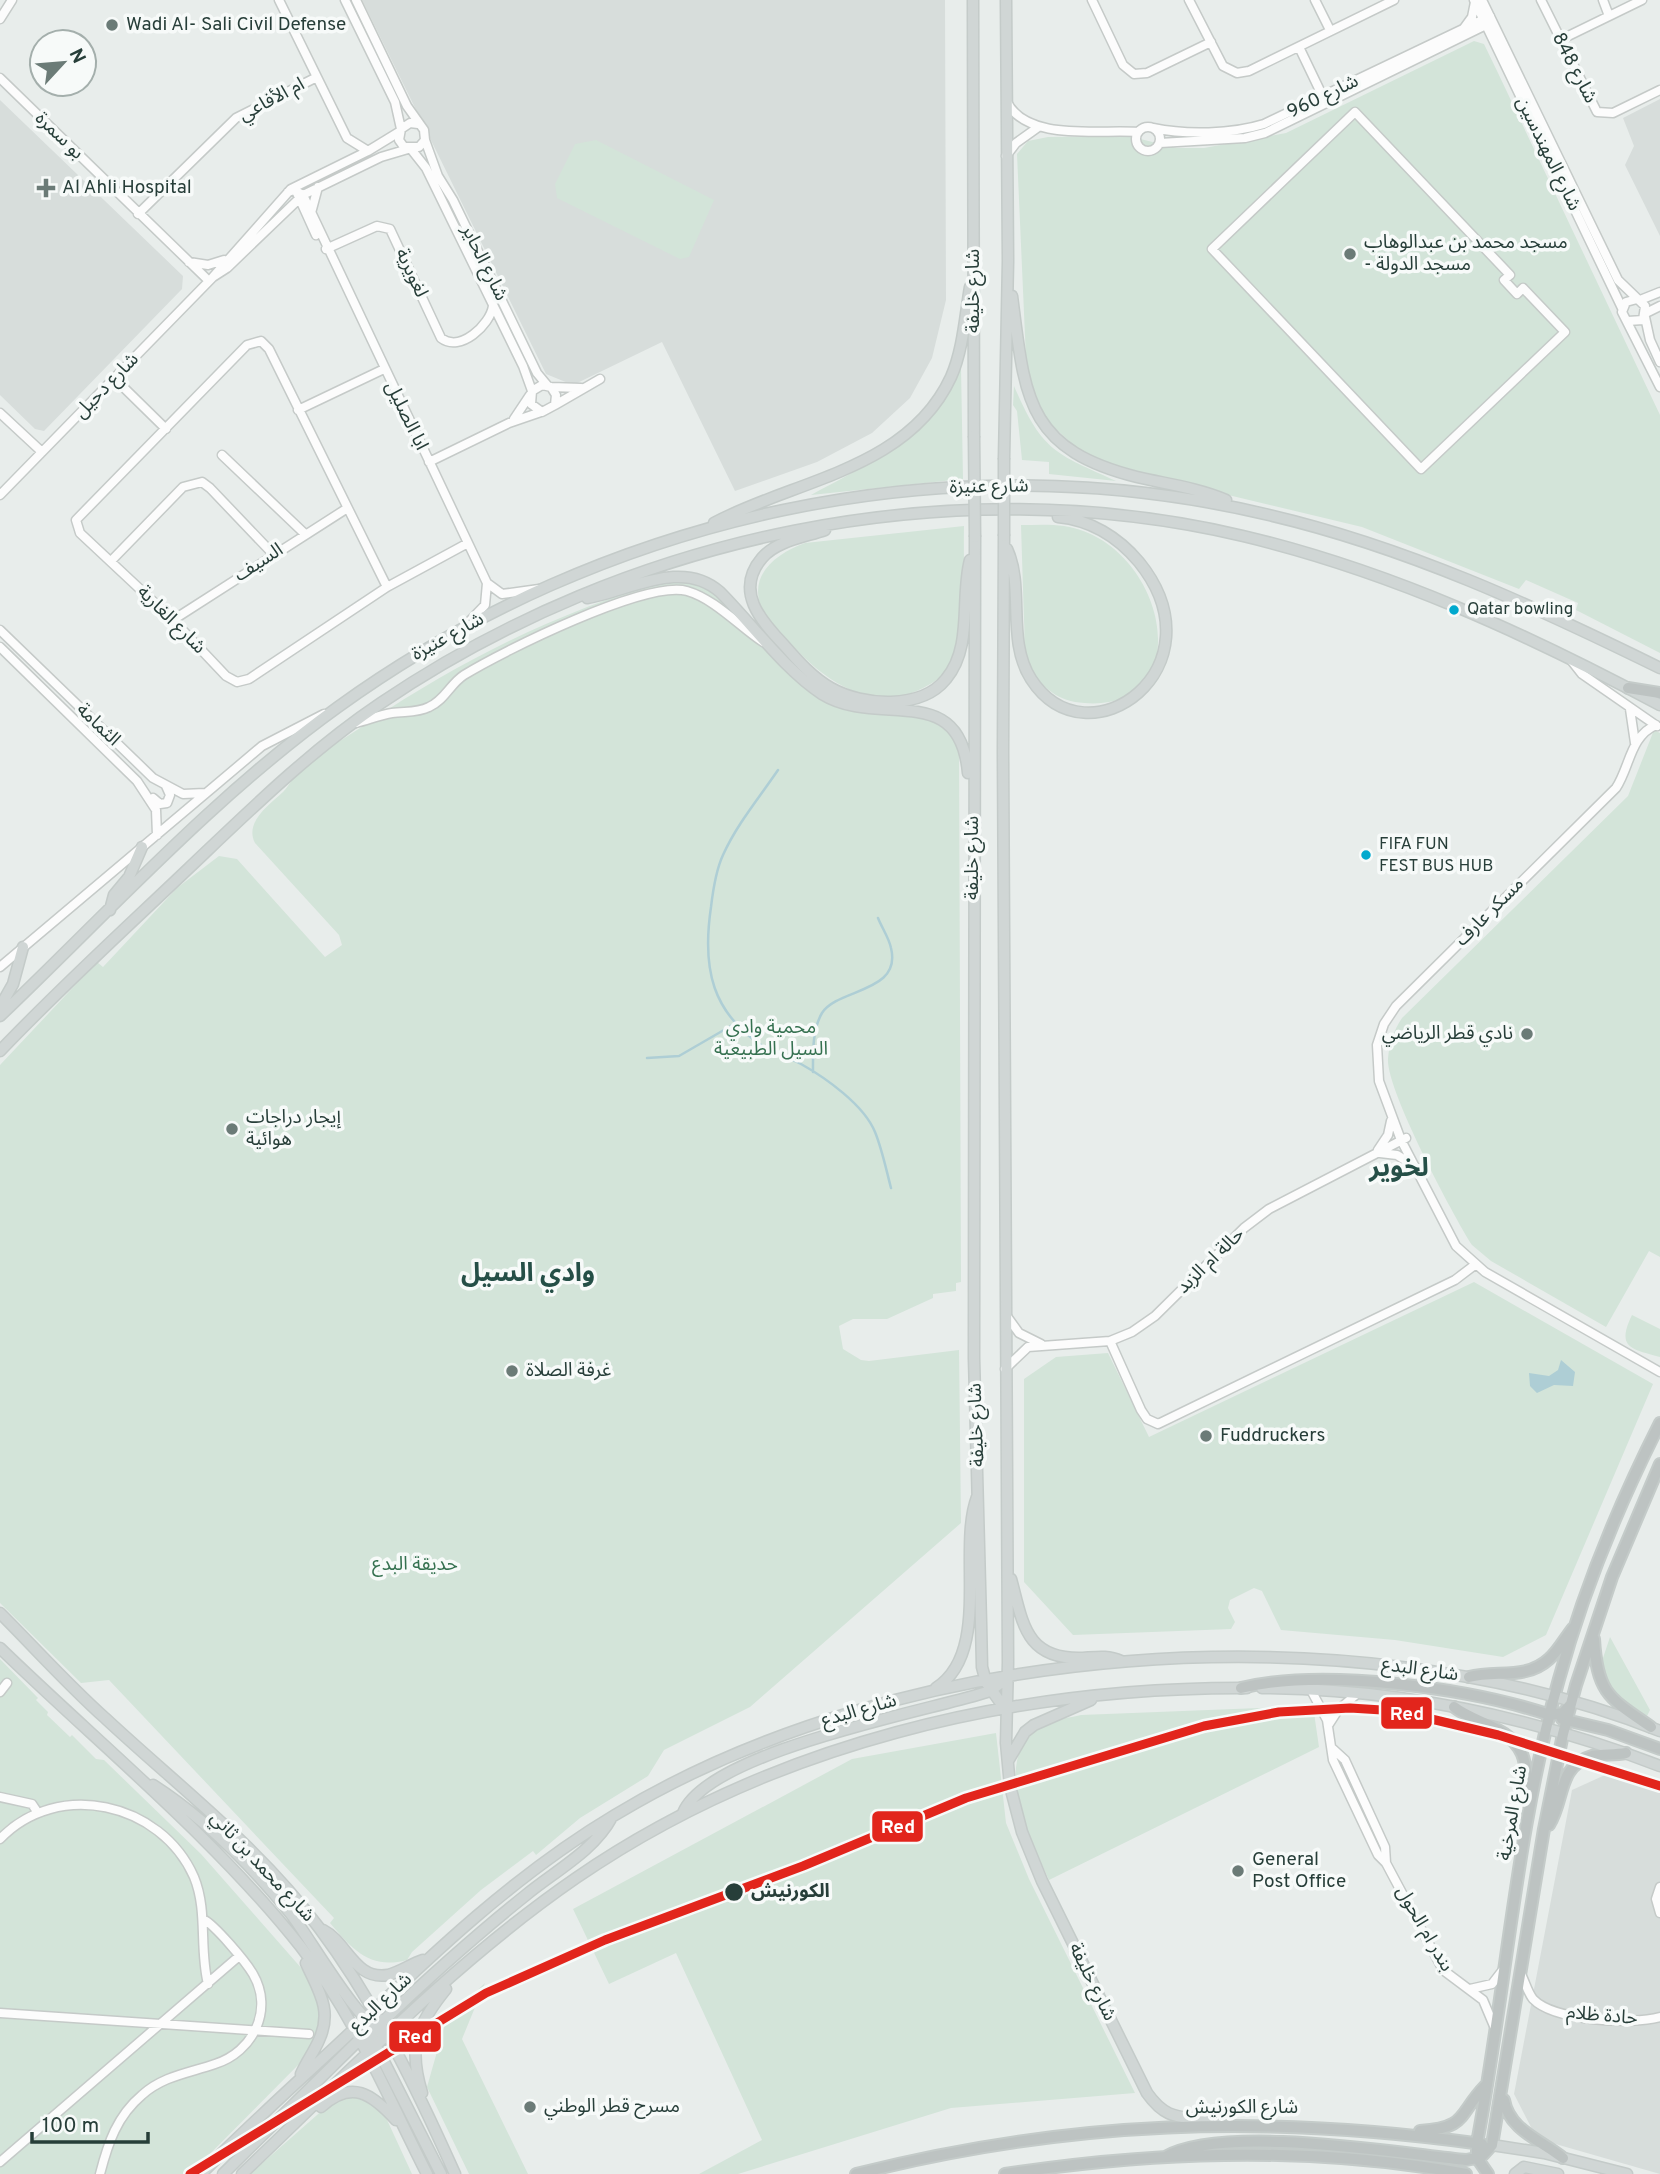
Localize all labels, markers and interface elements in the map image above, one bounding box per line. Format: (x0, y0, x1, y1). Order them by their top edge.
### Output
place label: Wadi Al- Sali Civil Defense (126, 13, 346, 37)
marker: Wadi Al- Sali Civil Defense (104, 17, 120, 33)
north arrow (28, 28, 98, 98)
street label: شارع 848 (1546, 28, 1602, 108)
text: N (63, 45, 90, 68)
street label: شارع 960 (1283, 69, 1363, 125)
street label: ام الأفاعي (235, 73, 310, 129)
street label: شارع المهندسين (1510, 93, 1586, 215)
street label: بو سمرة (29, 107, 89, 165)
place label: Al Ahli Hospital (62, 176, 192, 200)
marker: Al Ahli Hospital (36, 178, 56, 198)
street label: شارع الحاير (455, 220, 513, 305)
place label: مسجد محمد بن عبدالوهاب - مسجد الدولة (1364, 231, 1568, 277)
street label: لغويرية (389, 245, 433, 301)
marker: مسجد محمد بن عبدالوهاب - مسجد الدولة (1342, 246, 1358, 262)
street label: شارع خليفة (962, 249, 986, 333)
street label: شارع دحيل (70, 348, 144, 424)
street label: ابا الصليل (379, 378, 433, 454)
street label: شارع عنيزة (949, 474, 1029, 500)
street label: السيف (230, 538, 288, 588)
street label: شارع الغارية (132, 581, 210, 659)
place label: Qatar bowling (1467, 599, 1573, 621)
marker: Qatar bowling (1447, 603, 1461, 617)
street label: شارع عنيزة (408, 607, 488, 667)
street label: الثمامة (71, 698, 125, 752)
street label: شارع خليفة (961, 816, 985, 900)
place label: FIFA FUN FEST BUS HUB (1379, 834, 1493, 878)
marker: FIFA FUN FEST BUS HUB (1359, 848, 1373, 862)
street label: مسكر عارف (1450, 872, 1530, 952)
park label: محمية وادي السيل الطبيعية (714, 1016, 828, 1062)
place label: نادي قطر الرياضي (1382, 1022, 1513, 1047)
marker: نادي قطر الرياضي (1519, 1026, 1535, 1042)
place label: إيجار دراجات هوائية (246, 1106, 342, 1152)
marker: إيجار دراجات هوائية (224, 1121, 240, 1137)
district label: لخوير (1368, 1153, 1429, 1186)
street label: حالة ام الزبد (1172, 1223, 1251, 1300)
district label: وادي السيل (461, 1258, 595, 1293)
place label: غرفة الصلاة (526, 1359, 611, 1383)
marker: غرفة الصلاة (504, 1363, 520, 1379)
street label: شارع خليفة (964, 1383, 990, 1467)
place label: Fuddruckers (1220, 1424, 1325, 1448)
marker: Fuddruckers (1198, 1428, 1214, 1444)
park label: حديقة البدع (372, 1553, 458, 1577)
street label: شارع البدع (1380, 1653, 1460, 1687)
street label: شارع البدع (819, 1689, 899, 1733)
line badge: Red (1380, 1696, 1433, 1730)
text: Red (1390, 1703, 1424, 1727)
street label: شارع المرخية (1493, 1764, 1533, 1862)
street label: شارع محمد بن ثاني (203, 1807, 320, 1928)
line badge: Red (871, 1810, 924, 1843)
text: Red (881, 1816, 915, 1840)
place label: General Post Office (1252, 1848, 1346, 1894)
marker: General Post Office (1230, 1863, 1246, 1879)
place label: الكورنيش (751, 1880, 830, 1904)
marker: الكورنيش (723, 1881, 745, 1903)
street label: بندر ام الحول (1389, 1882, 1458, 1977)
street label: شارع خليفة (1063, 1939, 1121, 2025)
street label: شارع البدع (345, 1968, 417, 2038)
street label: حادة ظلام (1565, 2001, 1639, 2032)
line badge: Red (388, 2020, 442, 2053)
text: Red (398, 2026, 432, 2050)
place label: مسرح قطر الوطني (544, 2095, 680, 2120)
street label: شارع الكورنيش (1186, 2096, 1298, 2120)
marker: مسرح قطر الوطني (522, 2099, 538, 2115)
scale bar (32, 2100, 147, 2144)
text: 100 m (42, 2113, 99, 2140)

